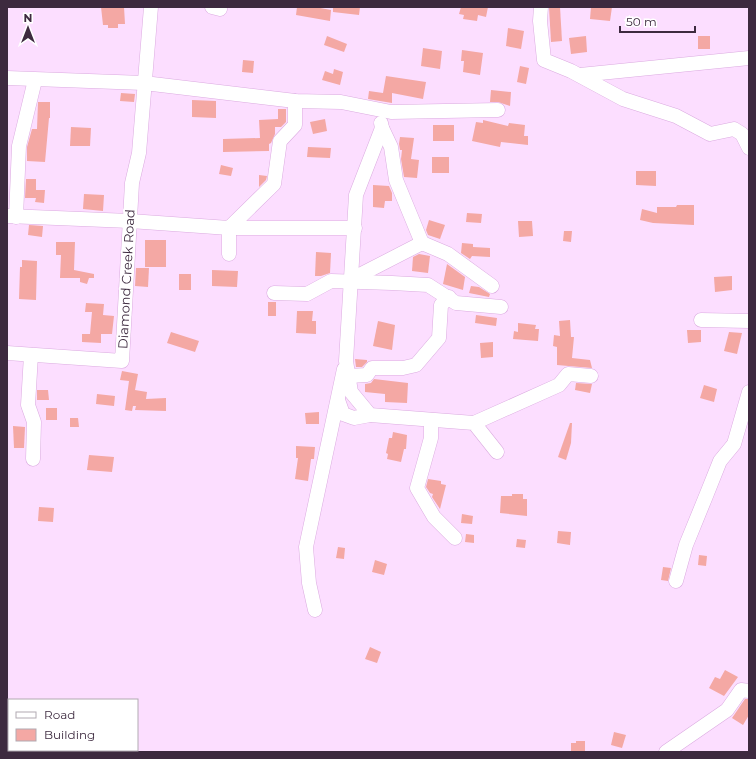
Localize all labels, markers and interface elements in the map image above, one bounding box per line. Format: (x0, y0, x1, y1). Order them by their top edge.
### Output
north arrow (8, 8, 48, 48)
scale bar (620, 8, 695, 34)
text: N (24, 11, 32, 25)
text: 50 m (626, 14, 657, 29)
street label: Diamond Creek Road (114, 209, 138, 349)
legend (8, 699, 138, 751)
text: Road (44, 707, 75, 722)
text: Building (44, 727, 95, 742)

